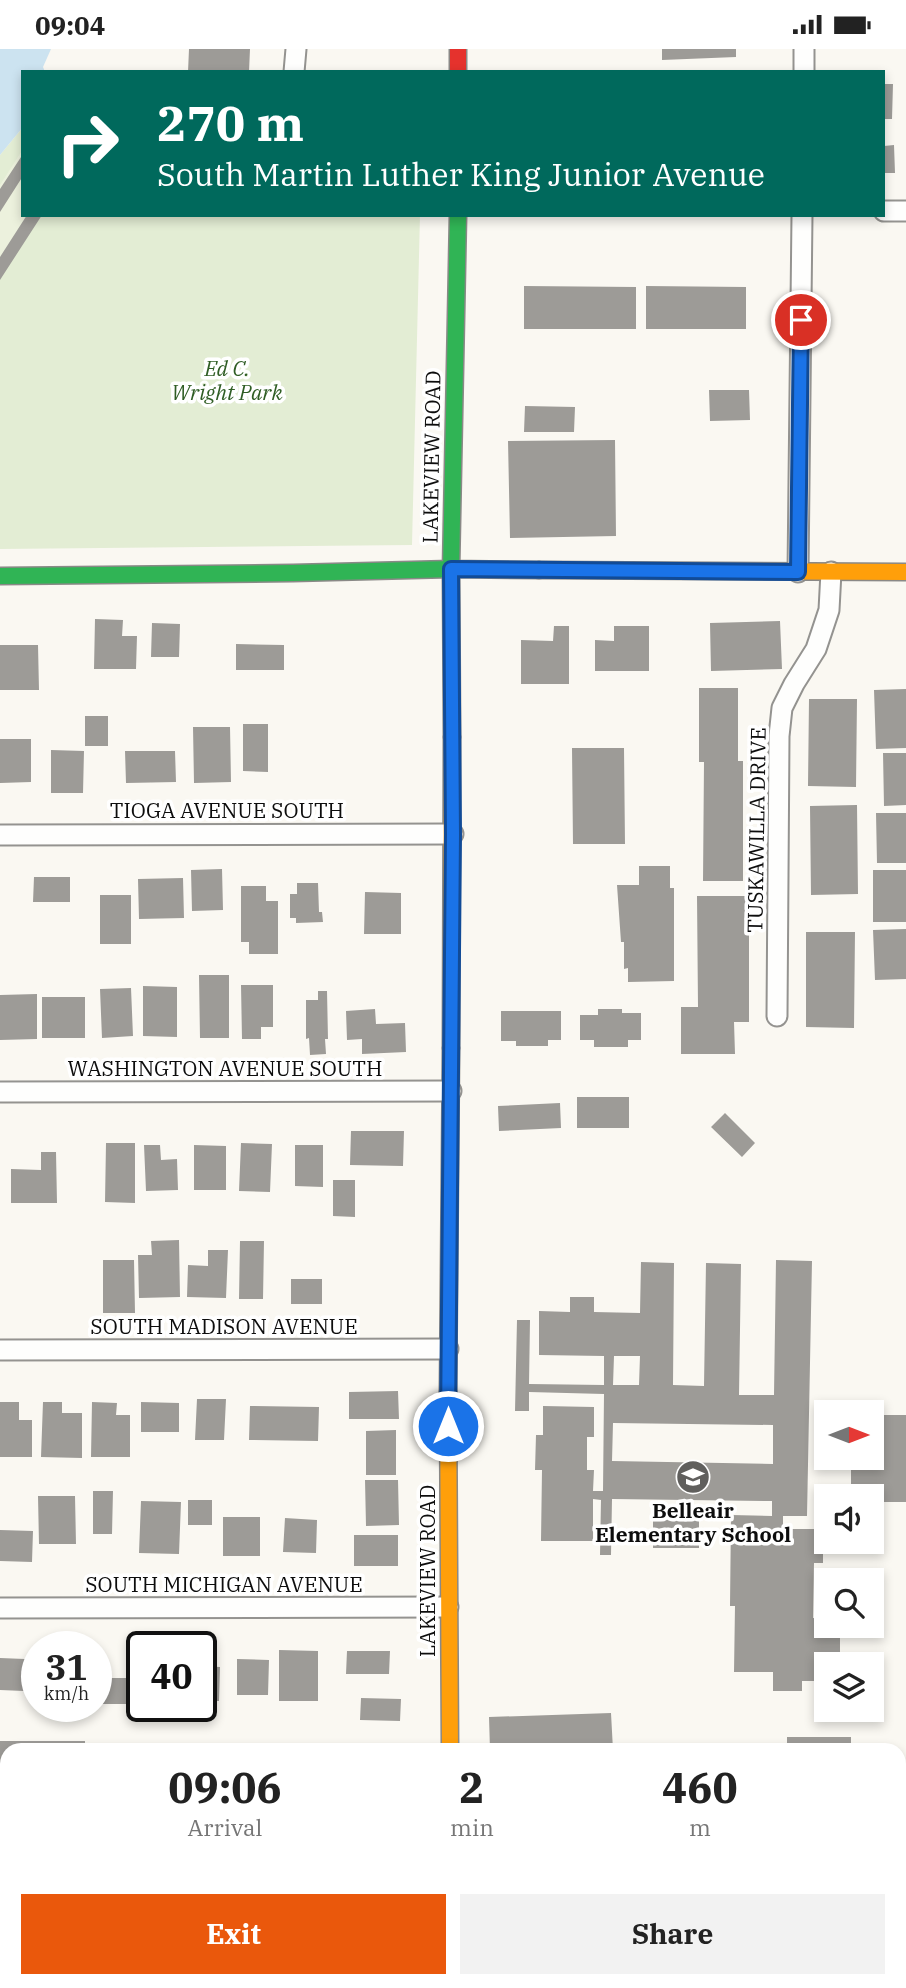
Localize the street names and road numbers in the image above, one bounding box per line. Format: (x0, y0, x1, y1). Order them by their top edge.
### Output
street label: LAKEVIEW ROAD (415, 370, 447, 544)
street label: TUSKAWILLA DRIVE (740, 727, 772, 933)
street label: TIOGA AVENUE SOUTH (110, 796, 344, 824)
street label: WASHINGTON AVENUE SOUTH (68, 1054, 382, 1082)
street label: SOUTH MADISON AVENUE (90, 1312, 358, 1340)
street label: LAKEVIEW ROAD (413, 1485, 441, 1657)
street label: SOUTH MICHIGAN AVENUE (85, 1570, 363, 1598)

